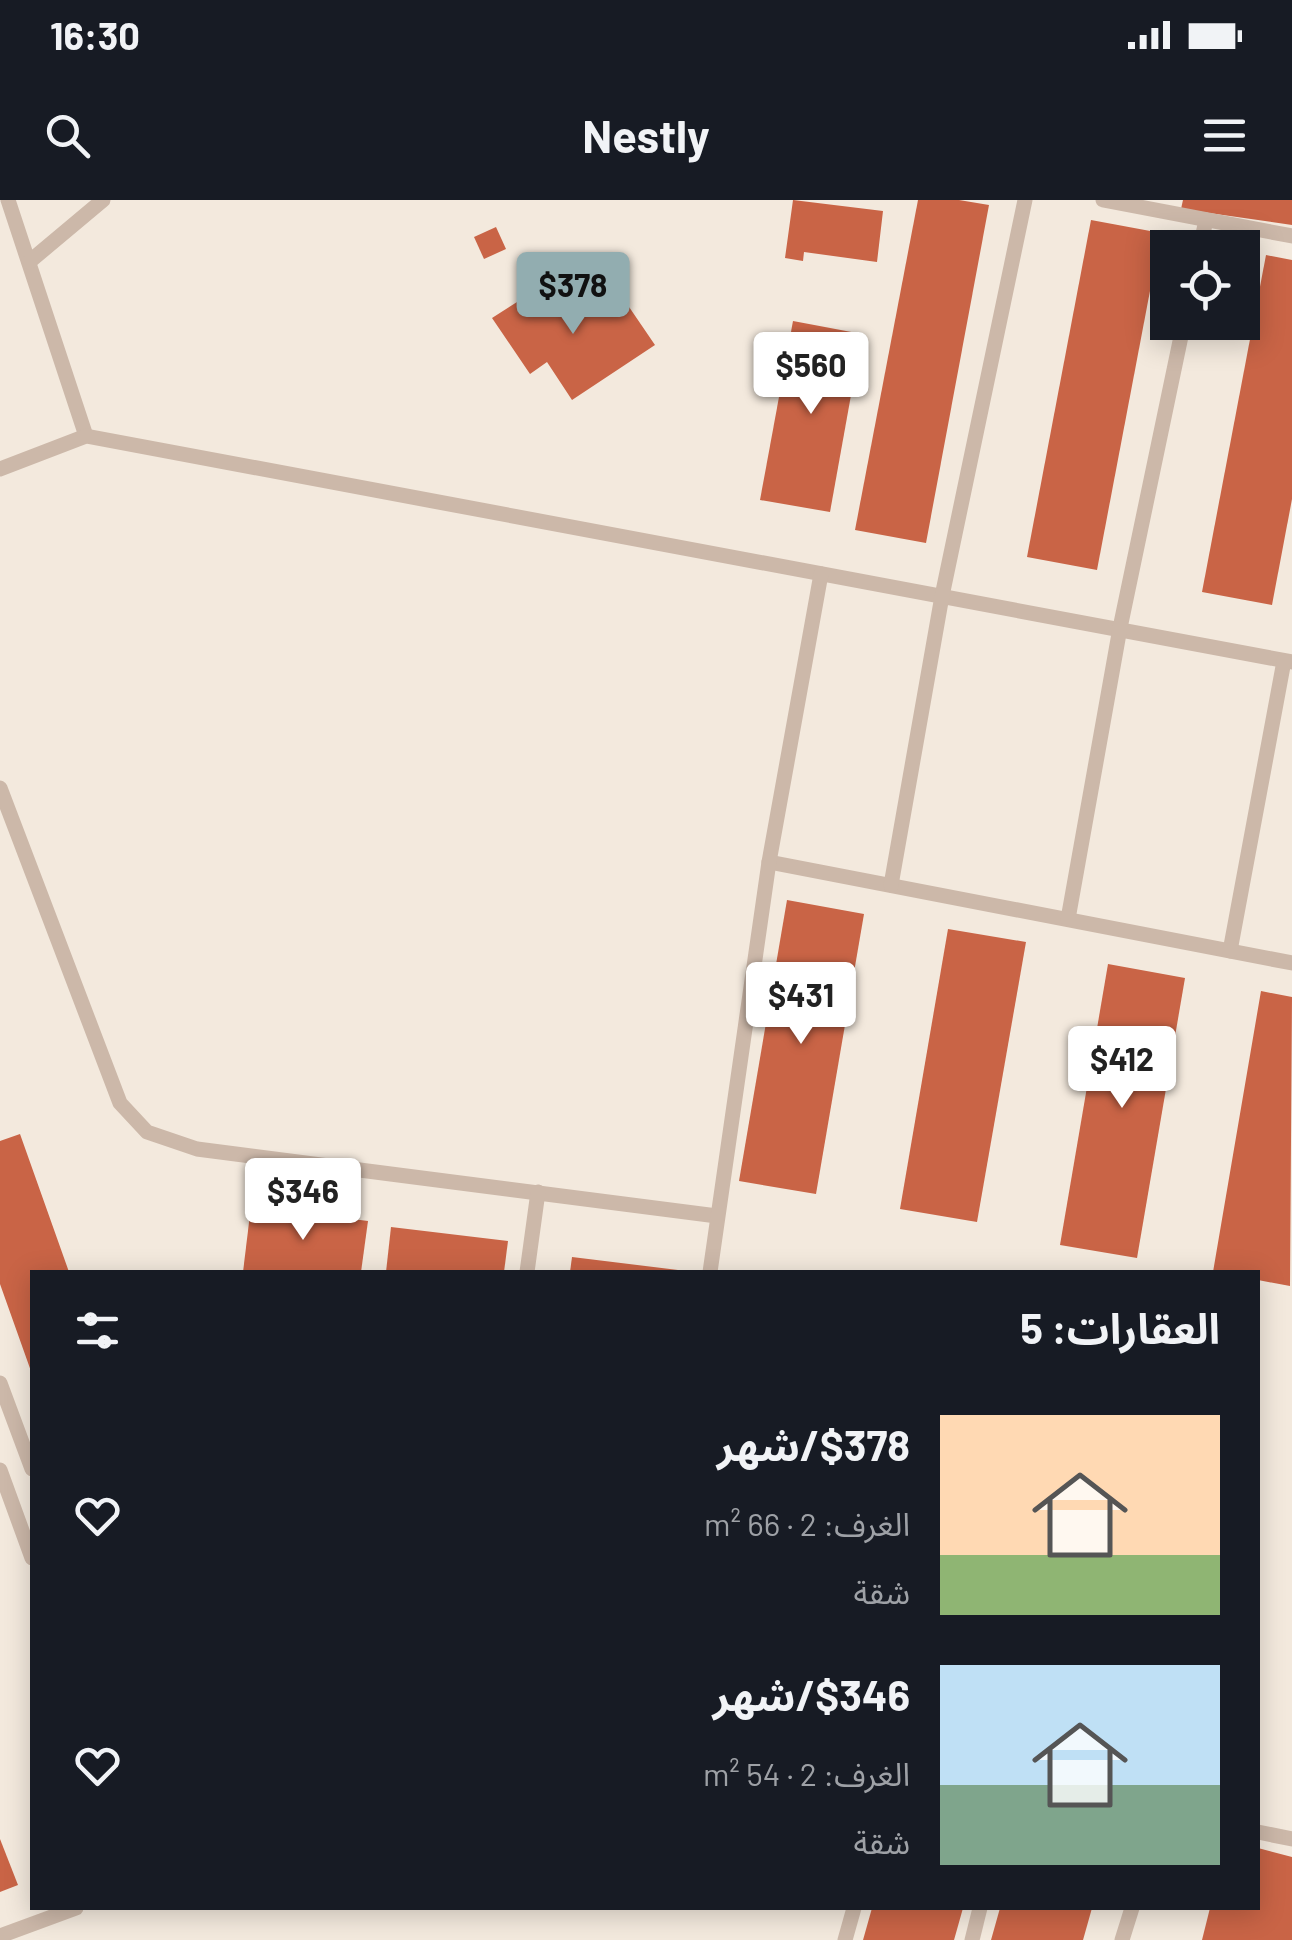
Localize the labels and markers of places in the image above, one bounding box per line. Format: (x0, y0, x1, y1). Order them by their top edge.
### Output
pin: $378 (514, 252, 632, 337)
pin: $560 (752, 332, 870, 417)
pin: $431 (742, 962, 860, 1047)
pin: $412 (1063, 1026, 1181, 1111)
pin: $346 (244, 1158, 362, 1243)

